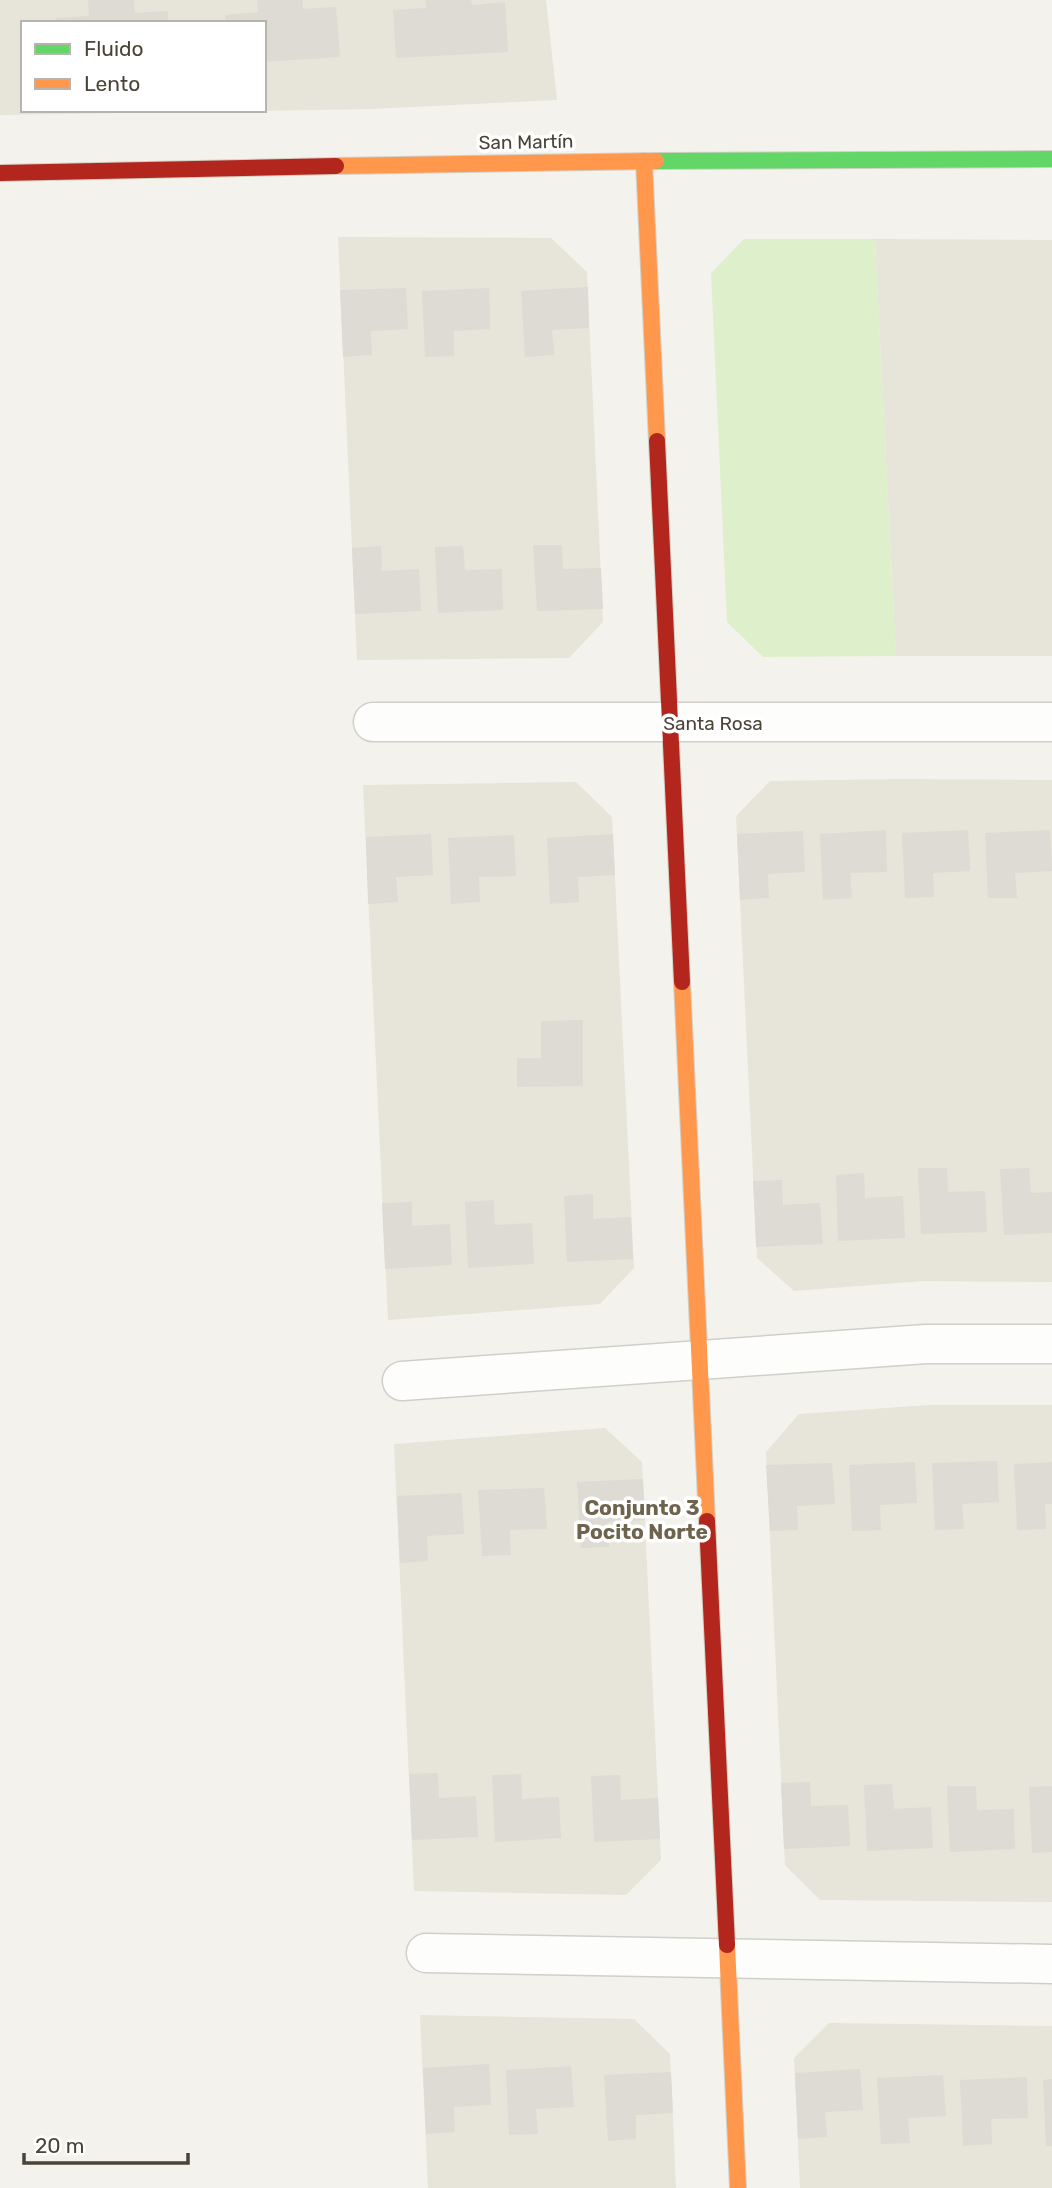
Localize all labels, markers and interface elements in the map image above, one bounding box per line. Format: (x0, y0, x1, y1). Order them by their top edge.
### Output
legend (21, 21, 266, 112)
text: Fluido (84, 36, 144, 61)
text: Lento (84, 71, 140, 96)
street label: San Martín (478, 130, 574, 154)
street label: Santa Rosa (663, 712, 763, 735)
district label: Conjunto 3 Pocito Norte (576, 1495, 708, 1544)
scale bar (24, 2122, 189, 2166)
text: 20 m (35, 2133, 84, 2158)

